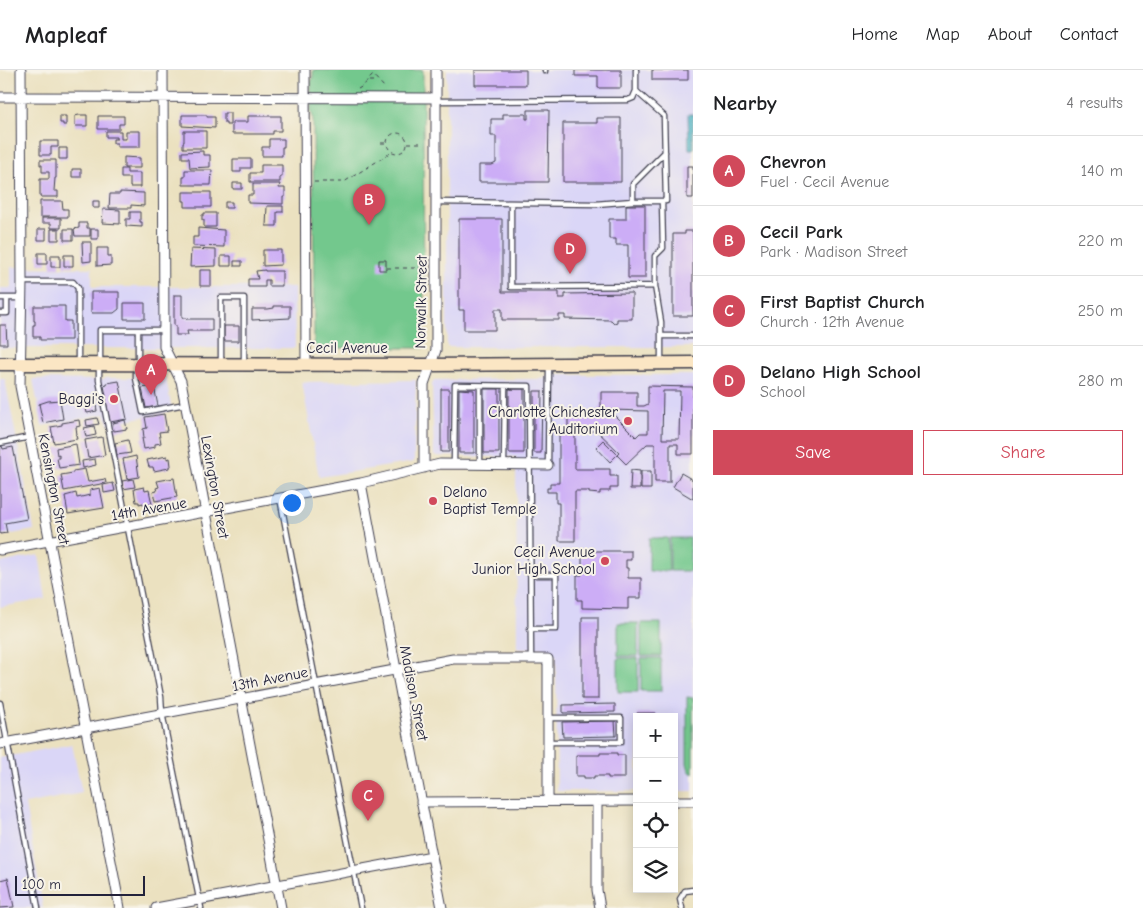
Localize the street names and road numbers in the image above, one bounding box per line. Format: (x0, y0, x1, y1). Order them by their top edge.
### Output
street label: Norwalk Street (411, 254, 431, 349)
street label: Cecil Avenue (306, 339, 388, 357)
street label: Kensington Street (34, 432, 74, 547)
street label: Lexington Street (197, 434, 233, 541)
street label: 14th Avenue (110, 493, 189, 524)
street label: Madison Street (396, 644, 432, 743)
street label: 13th Avenue (231, 663, 310, 695)

